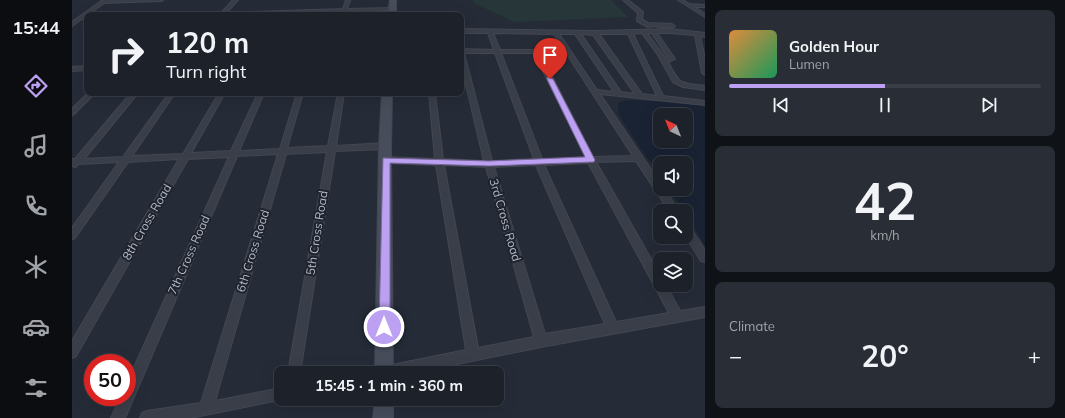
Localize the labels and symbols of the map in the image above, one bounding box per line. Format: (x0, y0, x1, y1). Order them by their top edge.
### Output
pin (533, 38, 567, 79)
north arrow (653, 108, 693, 148)
street label: 3rd Cross Road (486, 177, 524, 263)
street label: 8th Cross Road (119, 181, 174, 262)
street label: 5th Cross Road (302, 190, 331, 276)
street label: 6th Cross Road (233, 208, 272, 294)
street label: 7th Cross Road (164, 213, 213, 297)
position arrow (363, 306, 405, 348)
speed limit sign: 50 (84, 354, 136, 406)

